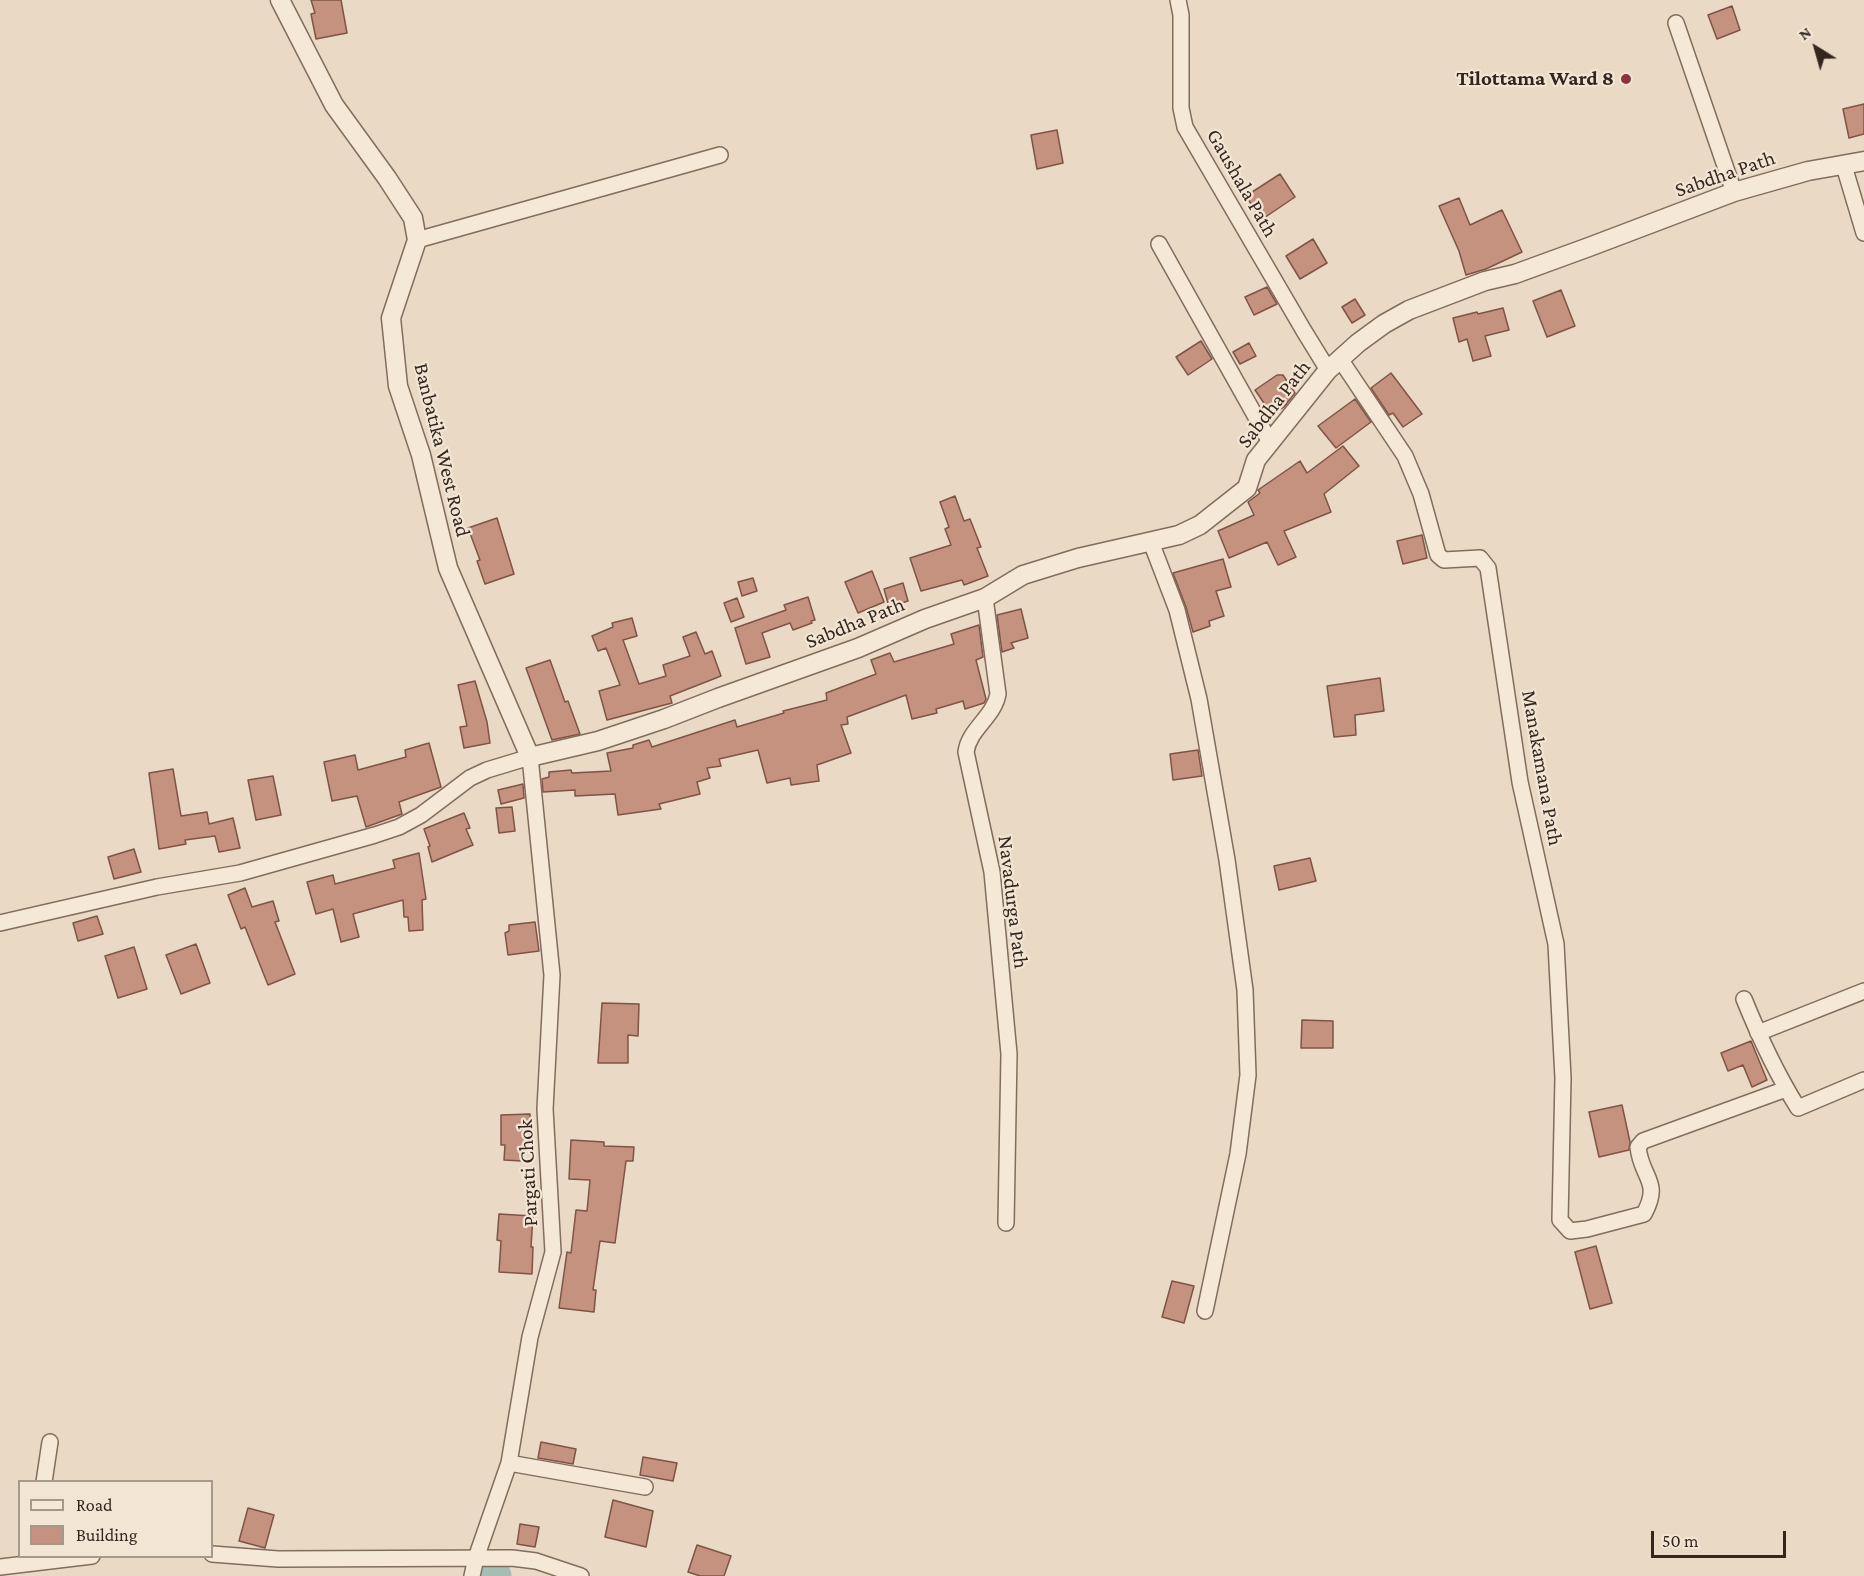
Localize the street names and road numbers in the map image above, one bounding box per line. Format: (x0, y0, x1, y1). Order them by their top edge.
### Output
street label: Gaushala Path (1201, 124, 1283, 242)
street label: Sabdha Path (1671, 145, 1779, 203)
street label: Sabdha Path (1232, 355, 1316, 453)
street label: Banbatika West Road (408, 360, 476, 540)
street label: Sabdha Path (802, 592, 908, 654)
street label: Manakamana Path (1516, 688, 1568, 848)
street label: Navadurga Path (992, 834, 1034, 970)
street label: Pargati Chok (513, 1119, 543, 1227)

